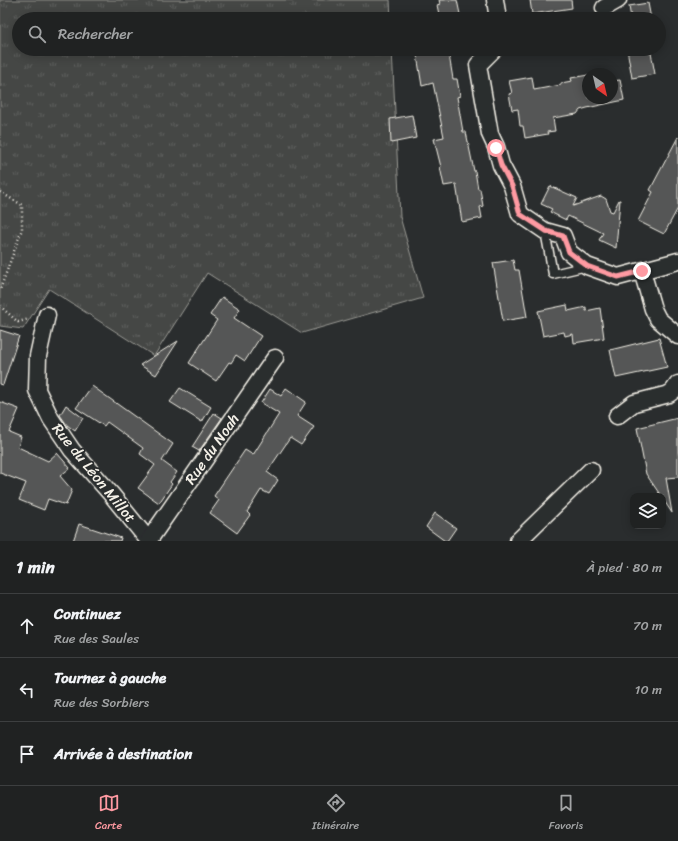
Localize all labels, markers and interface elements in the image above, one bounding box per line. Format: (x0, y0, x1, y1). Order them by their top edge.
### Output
search box (12, 12, 666, 56)
text: Rechercher (58, 21, 133, 47)
icon: search (26, 23, 48, 45)
north arrow (582, 68, 618, 104)
route start (487, 139, 505, 157)
route end (633, 262, 651, 280)
street label: Rue du Noah (178, 408, 246, 490)
street label: Rue du Léon Millot (45, 417, 143, 529)
map controls (630, 493, 666, 529)
button: layers (630, 493, 666, 529)
text: 1 min (16, 552, 55, 582)
text: À pied · 80 m (586, 556, 662, 579)
text: Continuez (54, 601, 121, 627)
text: 70 m (633, 614, 662, 637)
icon: ahead (16, 615, 38, 637)
text: Rue des Saules (54, 627, 139, 650)
text: Tournez à gauche (54, 665, 166, 691)
text: 10 m (635, 678, 662, 701)
icon: left (16, 679, 38, 701)
text: Rue des Sorbiers (54, 691, 149, 714)
text: Arrivée à destination (54, 741, 192, 767)
icon: arrive (16, 743, 38, 765)
tab: Carte (95, 792, 122, 835)
tab: Itinéraire (312, 792, 359, 835)
tab: Favoris (549, 792, 583, 835)

